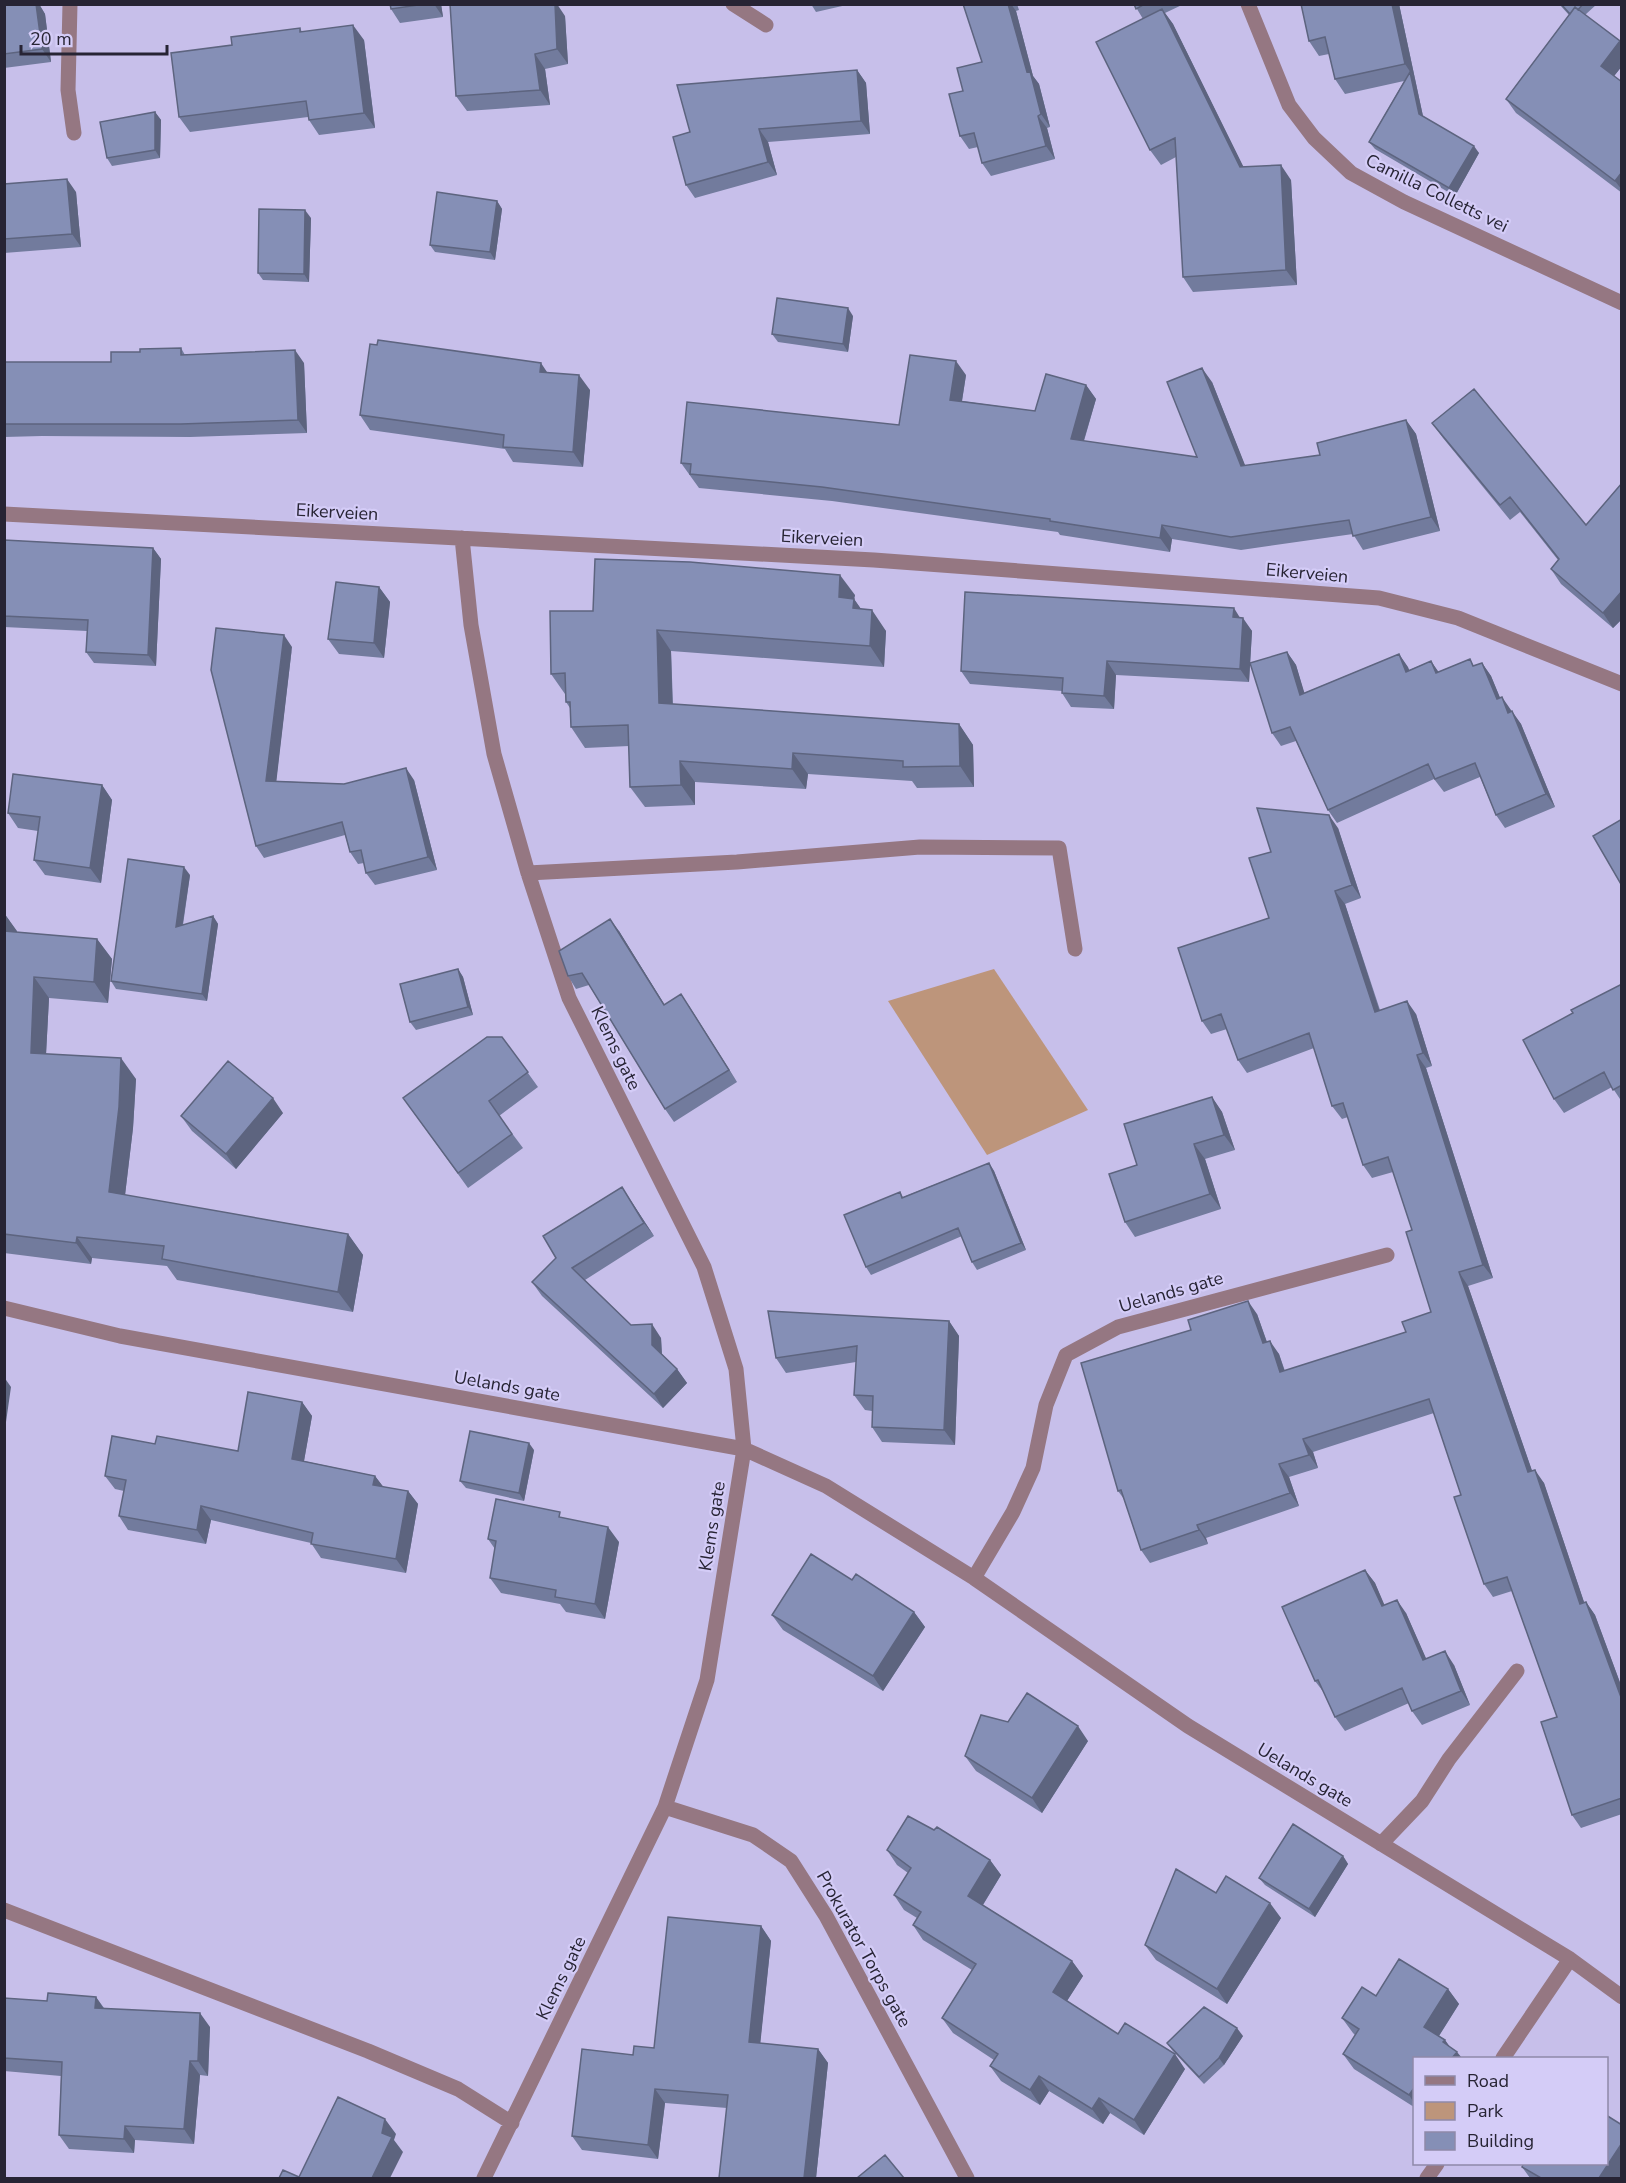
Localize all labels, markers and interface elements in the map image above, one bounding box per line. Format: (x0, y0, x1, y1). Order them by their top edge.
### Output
scale bar (21, 18, 166, 56)
text: 20 m (30, 27, 72, 51)
street label: Camilla Colletts vei (1362, 148, 1512, 238)
street label: Eikerveien (295, 498, 379, 526)
street label: Eikerveien (780, 524, 864, 552)
street label: Eikerveien (1265, 557, 1349, 589)
street label: Klems gate (585, 1002, 647, 1094)
street label: Uelands gate (1116, 1266, 1226, 1318)
street label: Uelands gate (452, 1365, 562, 1407)
street label: Klems gate (693, 1479, 731, 1573)
street label: Uelands gate (1253, 1737, 1357, 1813)
street label: Prokurator Torps gate (811, 1866, 917, 2032)
street label: Klems gate (530, 1932, 592, 2024)
legend (1413, 2057, 1608, 2165)
text: Road (1467, 2069, 1509, 2093)
text: Park (1467, 2099, 1504, 2123)
text: Building (1467, 2129, 1534, 2153)

